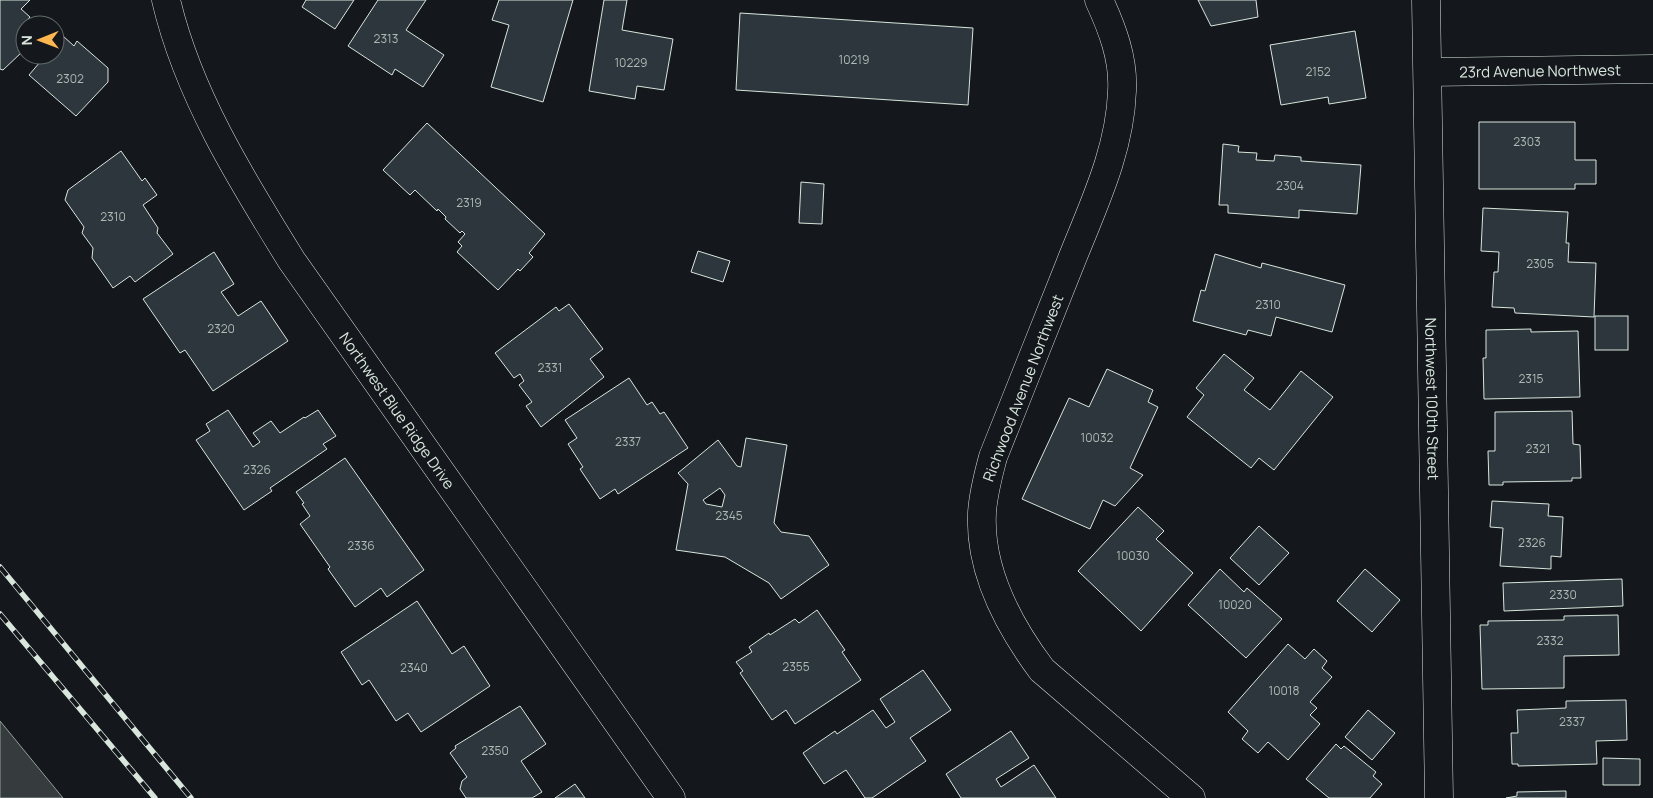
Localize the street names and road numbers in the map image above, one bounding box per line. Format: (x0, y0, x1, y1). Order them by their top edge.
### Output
street label: 23rd Avenue Northwest (1459, 59, 1621, 82)
street label: Richwood Avenue Northwest (978, 291, 1068, 485)
street label: Northwest 100th Street (1421, 317, 1444, 480)
street label: Northwest Blue Ridge Drive (335, 328, 460, 493)

